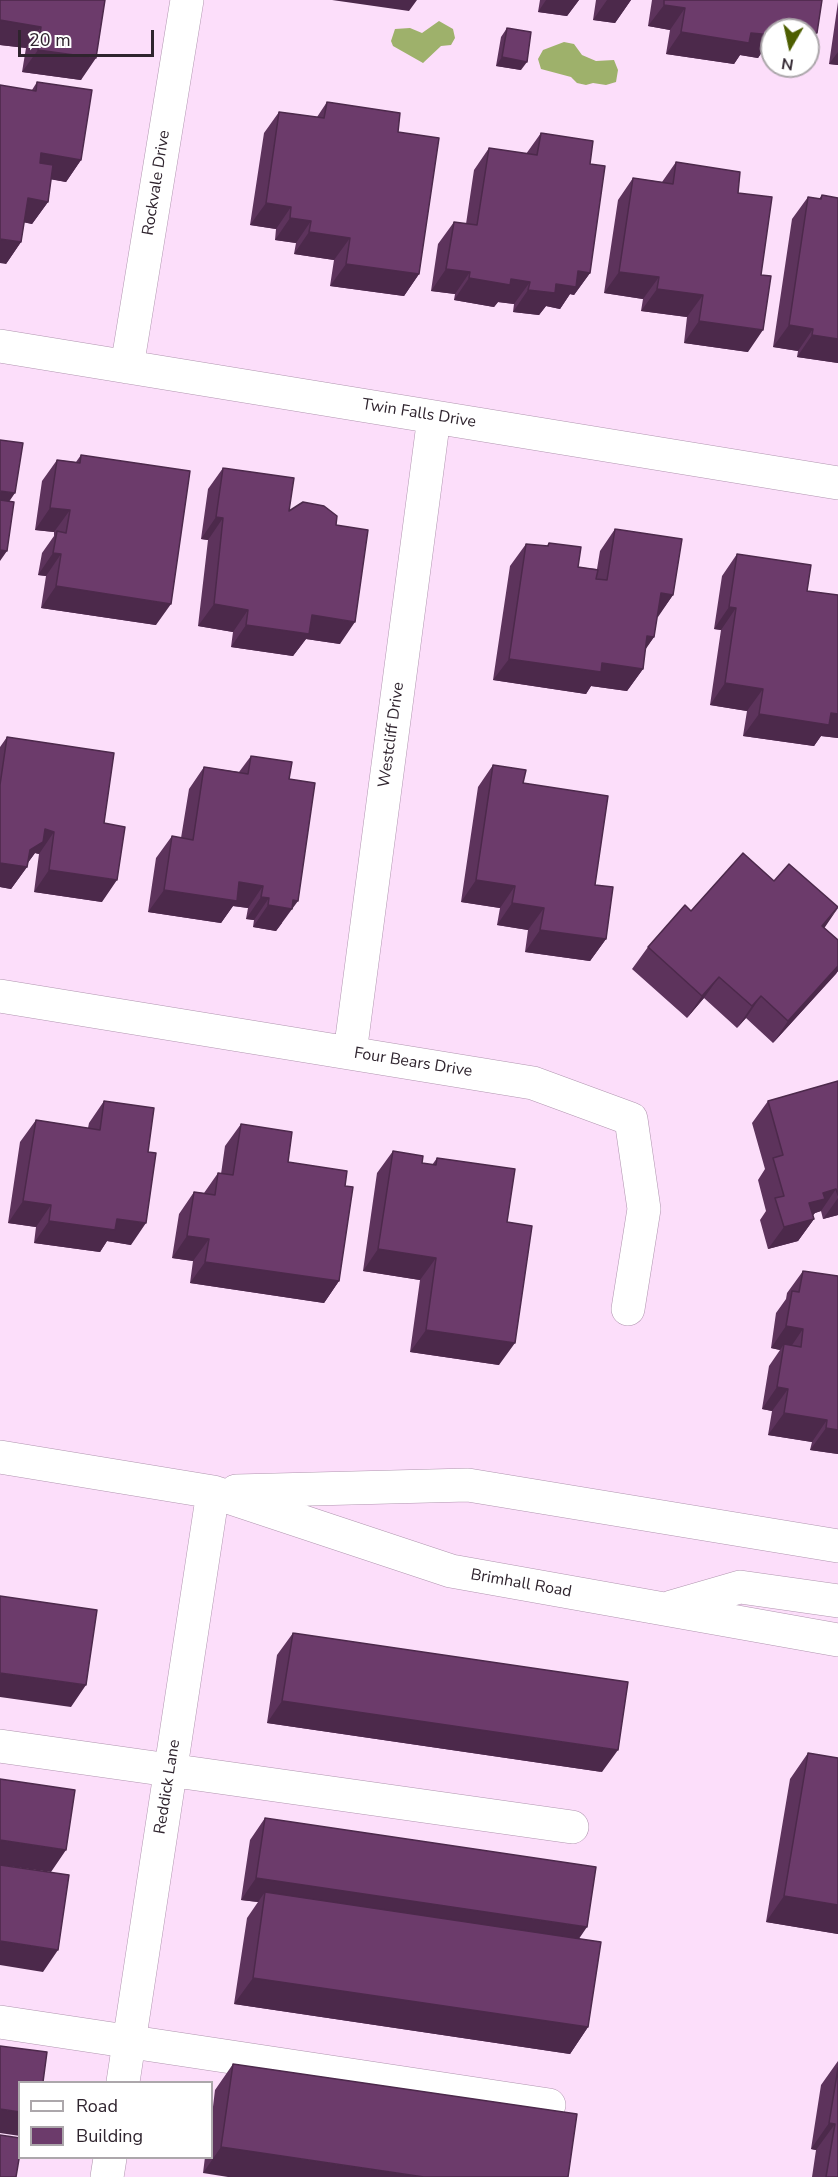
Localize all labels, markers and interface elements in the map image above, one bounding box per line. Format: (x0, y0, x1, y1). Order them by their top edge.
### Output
scale bar (21, 18, 158, 56)
north arrow (760, 18, 820, 78)
text: 20 m (29, 28, 71, 52)
text: N (780, 52, 795, 76)
street label: Rockvale Drive (139, 129, 175, 237)
street label: Twin Falls Drive (361, 396, 477, 432)
street label: Westcliff Drive (375, 681, 409, 789)
street label: Four Bears Drive (353, 1044, 473, 1082)
street label: Brimhall Road (469, 1566, 573, 1602)
street label: Reddick Lane (151, 1738, 185, 1836)
legend (18, 2081, 213, 2159)
text: Road (76, 2094, 118, 2118)
text: Building (76, 2124, 143, 2148)

